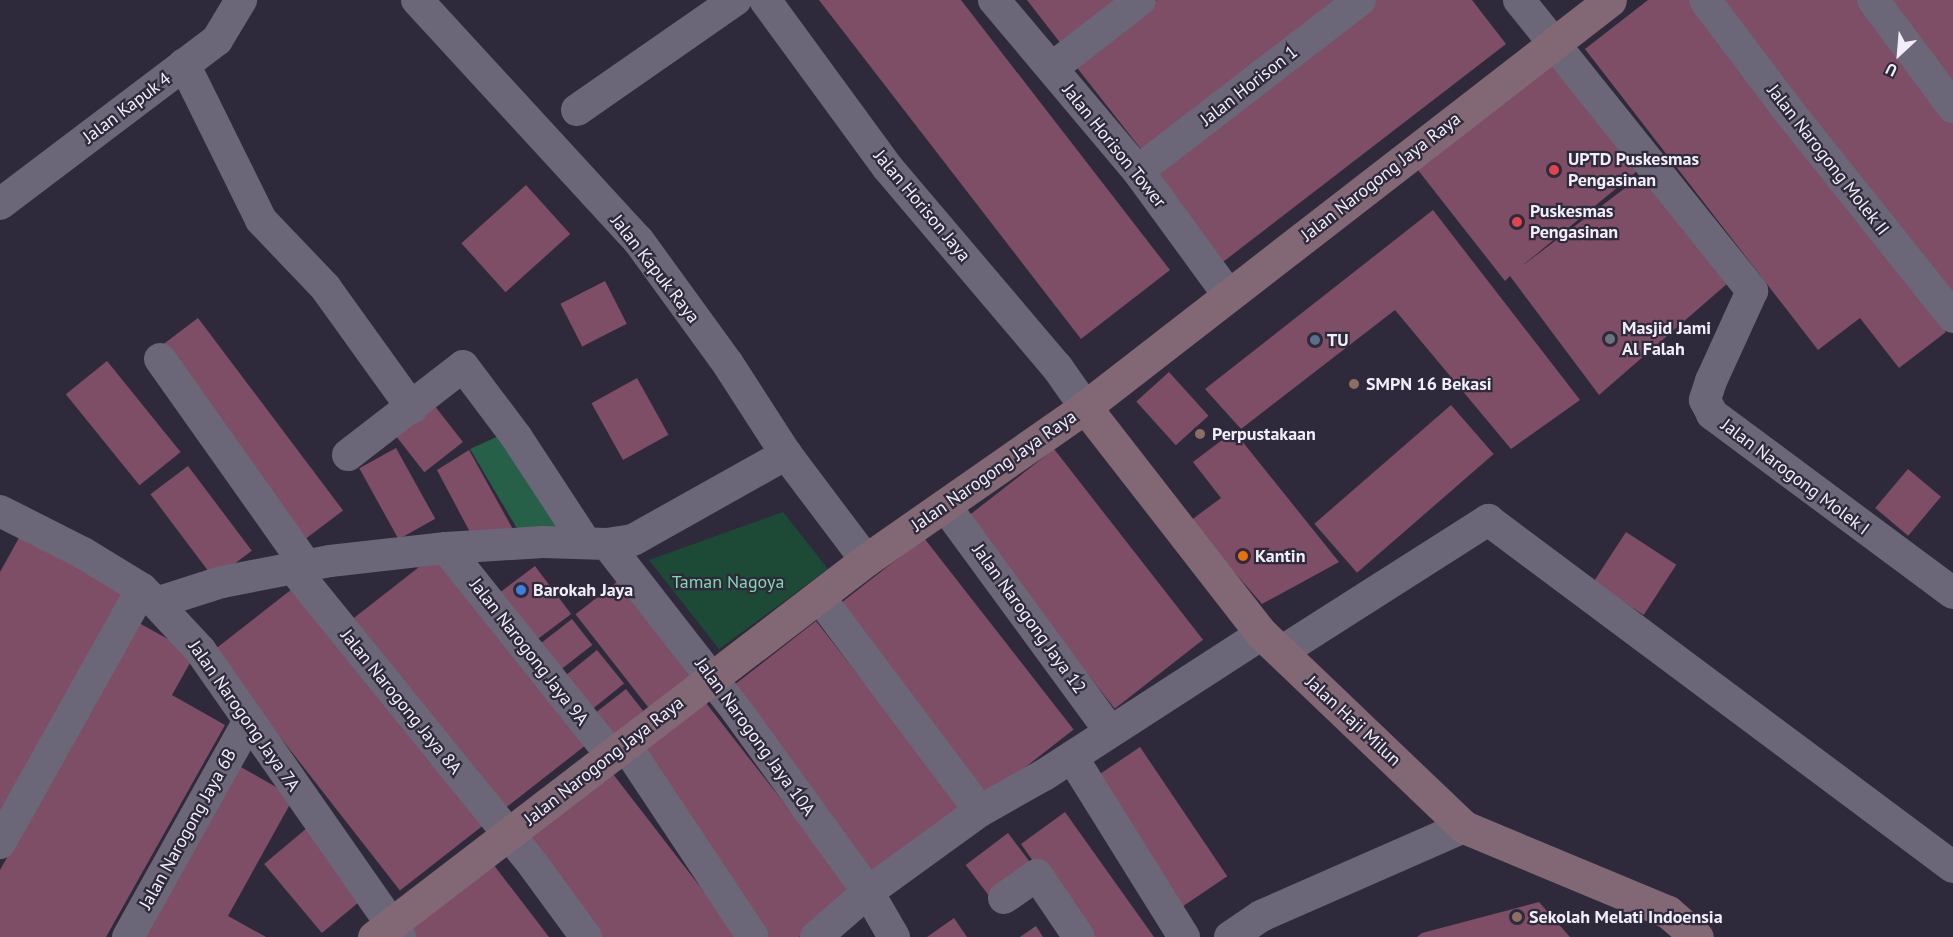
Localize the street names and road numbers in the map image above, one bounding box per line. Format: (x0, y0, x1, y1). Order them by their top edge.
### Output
street label: Jalan Horison 1 (1196, 41, 1302, 131)
street label: Jalan Kapuk 4 (79, 68, 175, 148)
street label: Jalan Horison Tower (1057, 80, 1171, 212)
street label: Jalan Narogong Molek II (1762, 80, 1894, 240)
street label: Jalan Narogong Jaya Raya (1297, 108, 1465, 246)
street label: Jalan Horison Jaya (869, 146, 975, 266)
street label: Jalan Kapuk Raya (606, 210, 704, 328)
street label: Jalan Narogong Jaya Raya (907, 406, 1081, 536)
street label: Jalan Narogong Molek I (1716, 414, 1874, 540)
street label: Jalan Narogong Jaya 12 (968, 540, 1090, 698)
street label: Jalan Narogong Jaya 9A (465, 574, 593, 730)
street label: Jalan Narogong Jaya 8A (336, 625, 466, 779)
street label: Jalan Narogong Jaya 7A (184, 636, 304, 796)
street label: Jalan Narogong Jaya 10A (690, 654, 820, 820)
street label: Jalan Haji Milun (1301, 671, 1405, 771)
street label: Jalan Narogong Jaya Raya (520, 692, 688, 830)
street label: Jalan Narogong Jaya 6B (135, 745, 241, 913)

